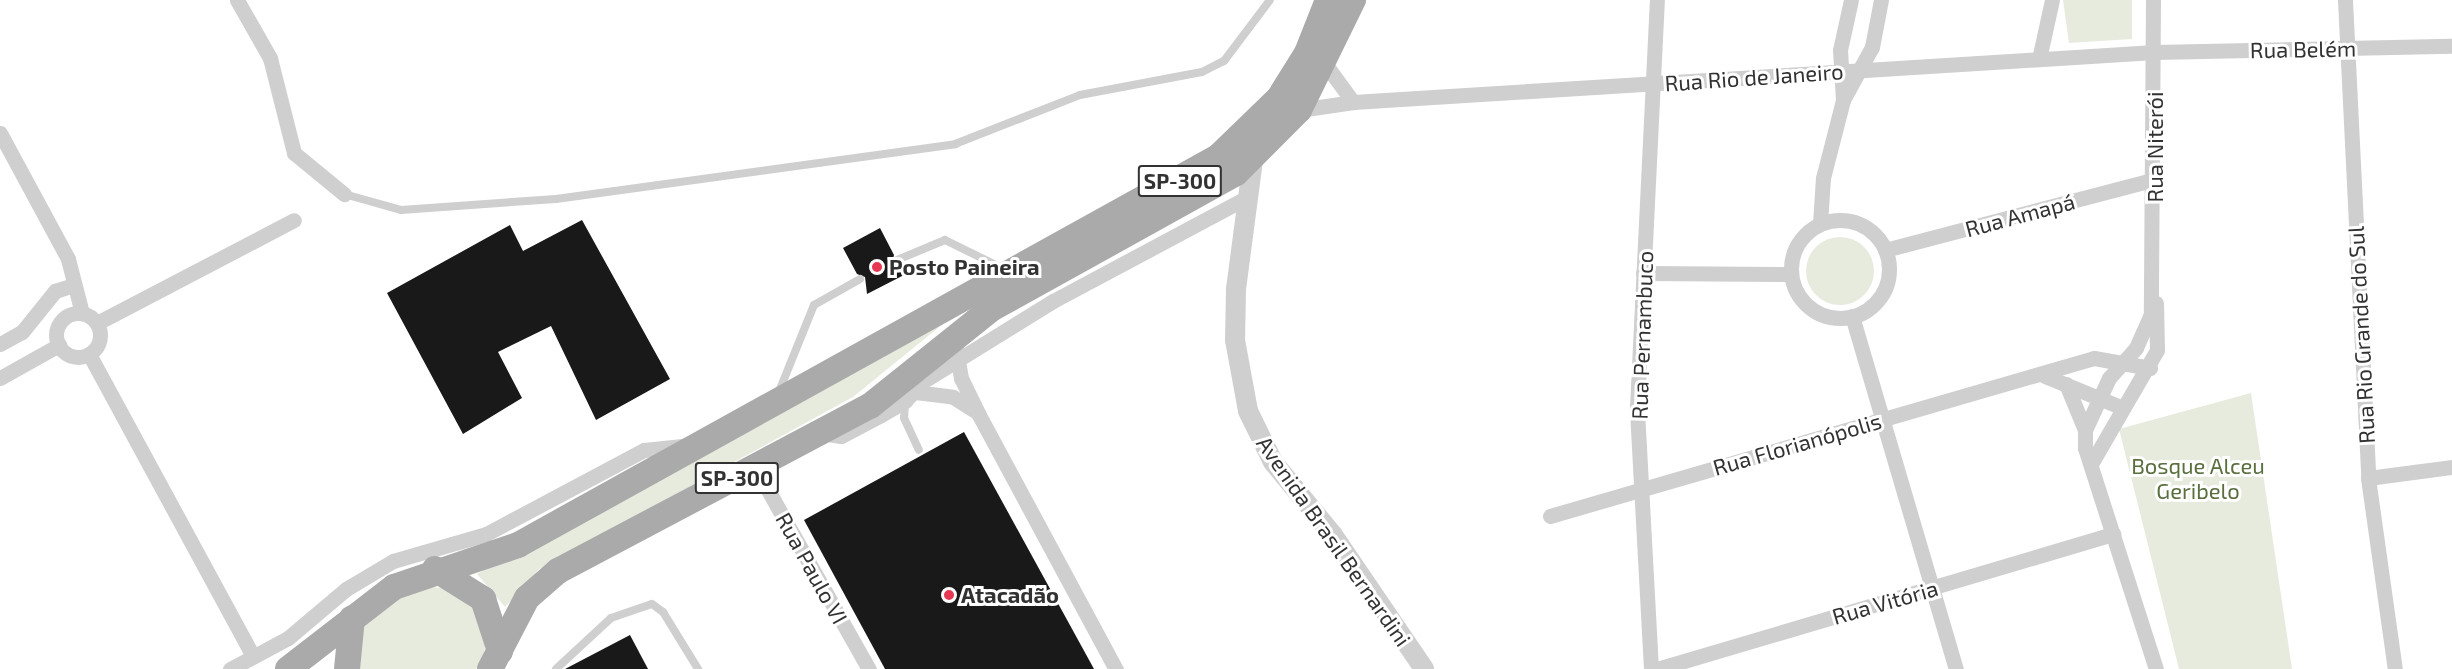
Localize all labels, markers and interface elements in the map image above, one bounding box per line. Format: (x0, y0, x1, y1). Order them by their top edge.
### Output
street label: Rua Belém (2250, 35, 2356, 63)
street label: Rua Rio de Janeiro (1664, 58, 1844, 96)
street label: Rua Niterói (2142, 92, 2168, 202)
road number: SP-300 (1136, 163, 1224, 199)
street label: Rua Amapá (1962, 188, 2078, 242)
street label: Rua Rio Grande do Sul (2342, 226, 2380, 444)
street label: Rua Pernambuco (1626, 250, 1658, 420)
place label: Posto Paineira (889, 254, 1040, 280)
marker: Posto Paineira (870, 260, 884, 274)
street label: Rua Florianópolis (1710, 407, 1884, 481)
street label: Avenida Brasil Bernardini (1251, 431, 1417, 651)
park label: Bosque Alceu Geribelo (2131, 452, 2265, 504)
road number: SP-300 (694, 460, 780, 496)
street label: Rua Paulo VI (770, 507, 854, 629)
street label: Rua Vitória (1829, 574, 1941, 630)
place label: Atacadão (961, 582, 1059, 608)
marker: Atacadão (942, 588, 956, 602)

